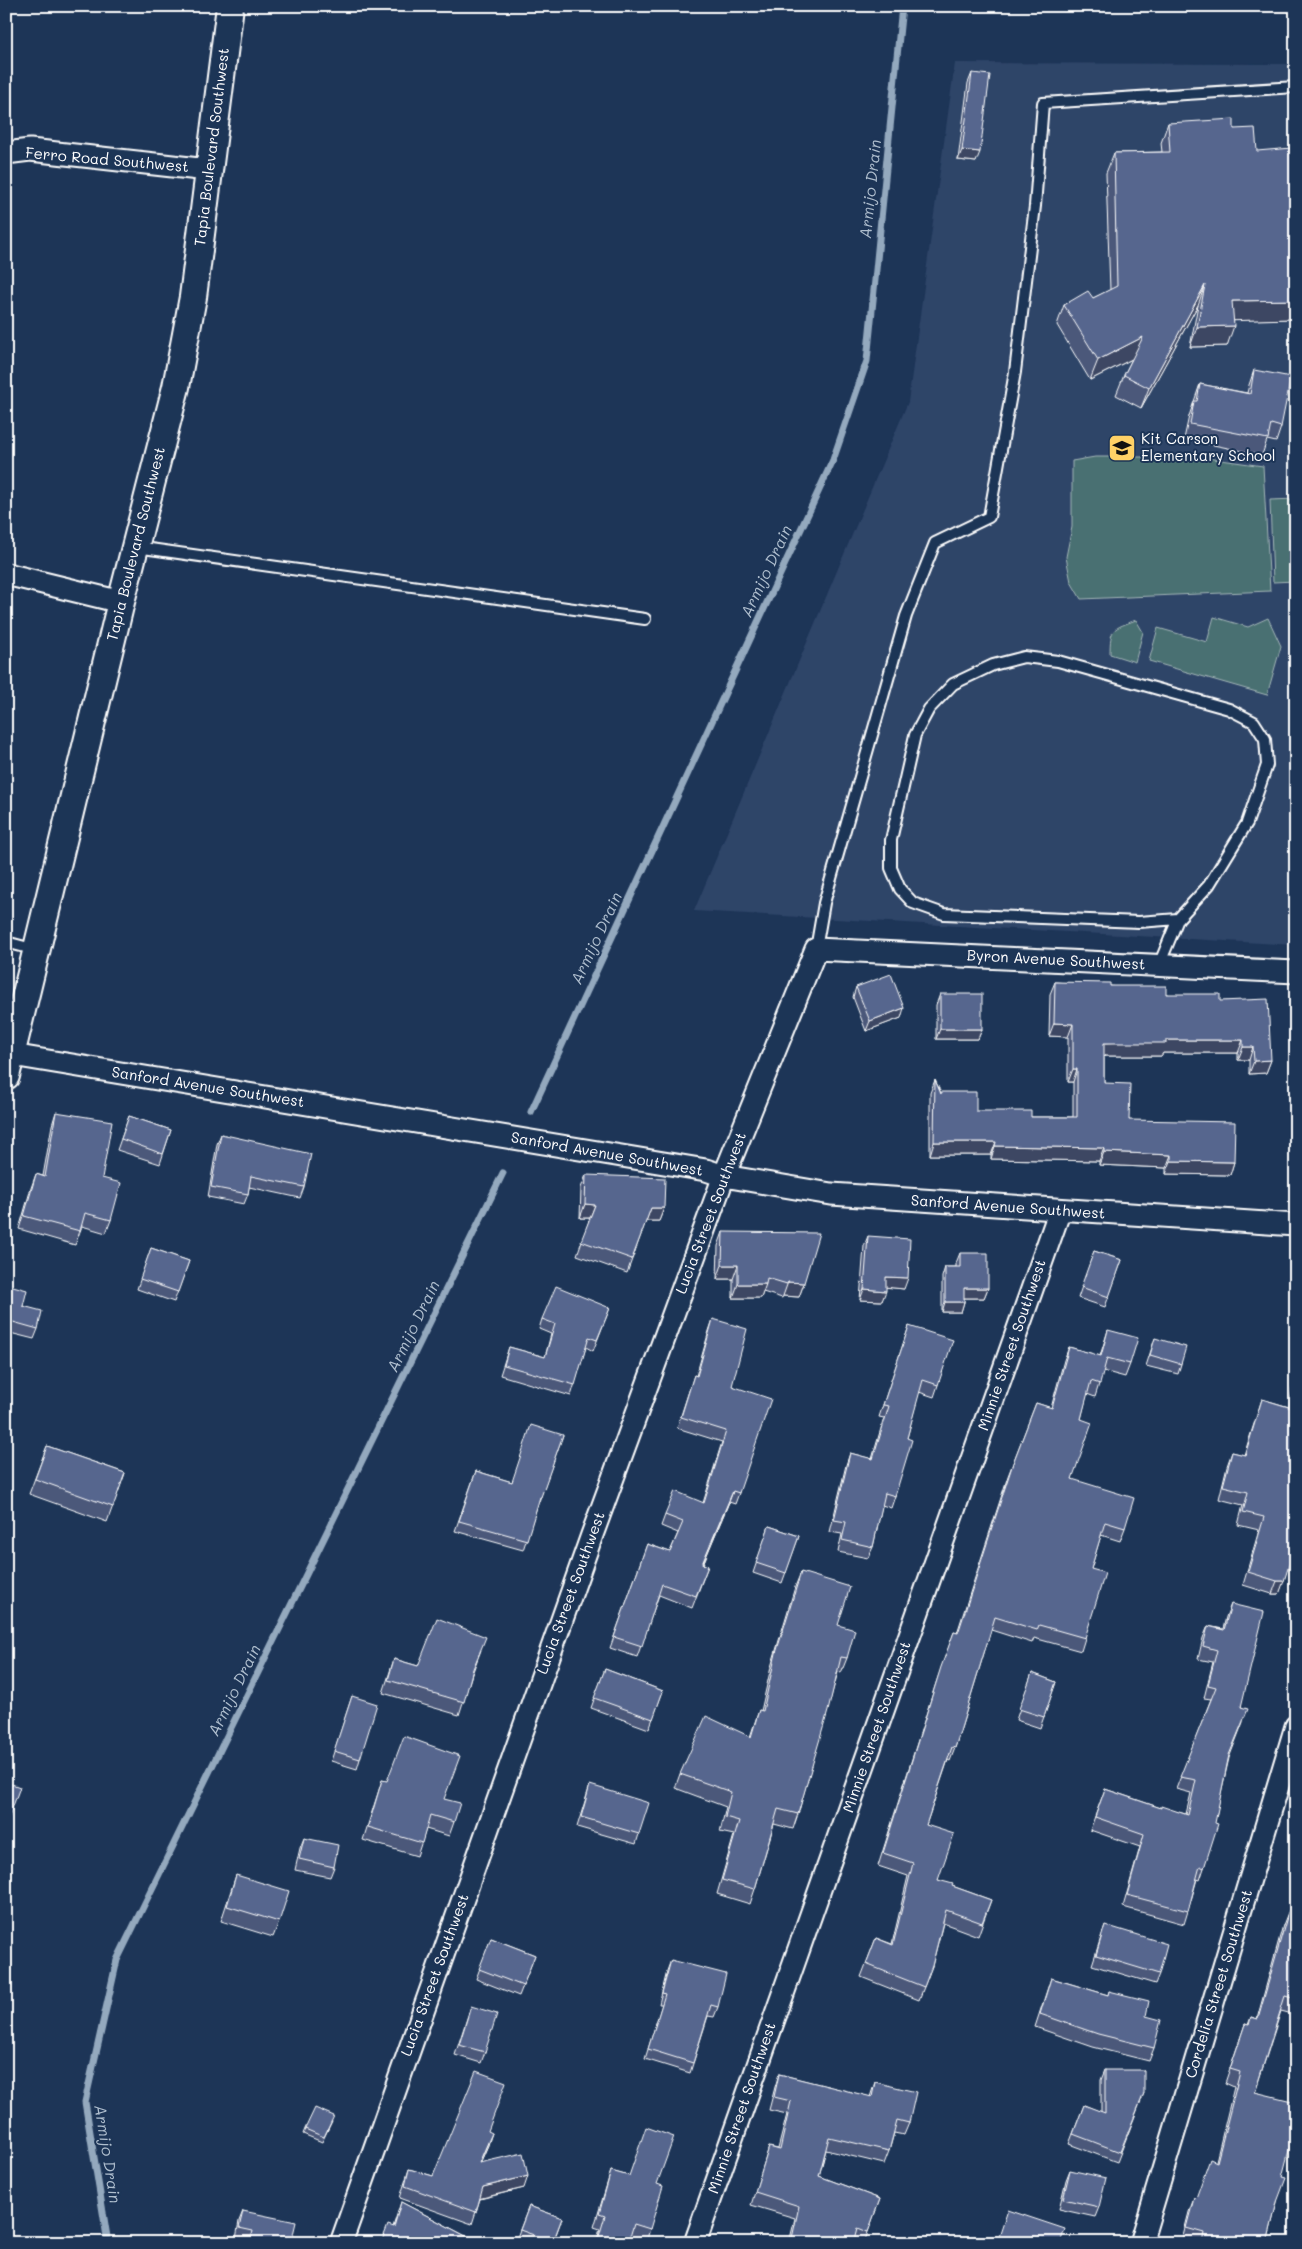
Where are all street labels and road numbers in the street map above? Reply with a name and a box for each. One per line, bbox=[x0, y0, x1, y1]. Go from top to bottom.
street label: Tapia Boulevard Southwest bbox=[189, 47, 233, 247]
street label: Ferro Road Southwest bbox=[25, 142, 190, 176]
street label: Tapia Boulevard Southwest bbox=[101, 444, 169, 643]
street label: Byron Avenue Southwest bbox=[966, 944, 1146, 974]
street label: Sanford Avenue Southwest bbox=[110, 1061, 306, 1111]
street label: Sanford Avenue Southwest bbox=[510, 1126, 705, 1180]
street label: Lucia Street Southwest bbox=[670, 1129, 750, 1296]
street label: Sanford Avenue Southwest bbox=[910, 1189, 1106, 1223]
street label: Minnie Street Southwest bbox=[972, 1256, 1050, 1433]
street label: Lucia Street Southwest bbox=[531, 1509, 609, 1677]
street label: Minnie Street Southwest bbox=[837, 1638, 915, 1815]
street label: Cordelia Street Southwest bbox=[1180, 1887, 1256, 2081]
street label: Lucia Street Southwest bbox=[395, 1891, 473, 2059]
street label: Minnie Street Southwest bbox=[702, 2019, 780, 2196]

